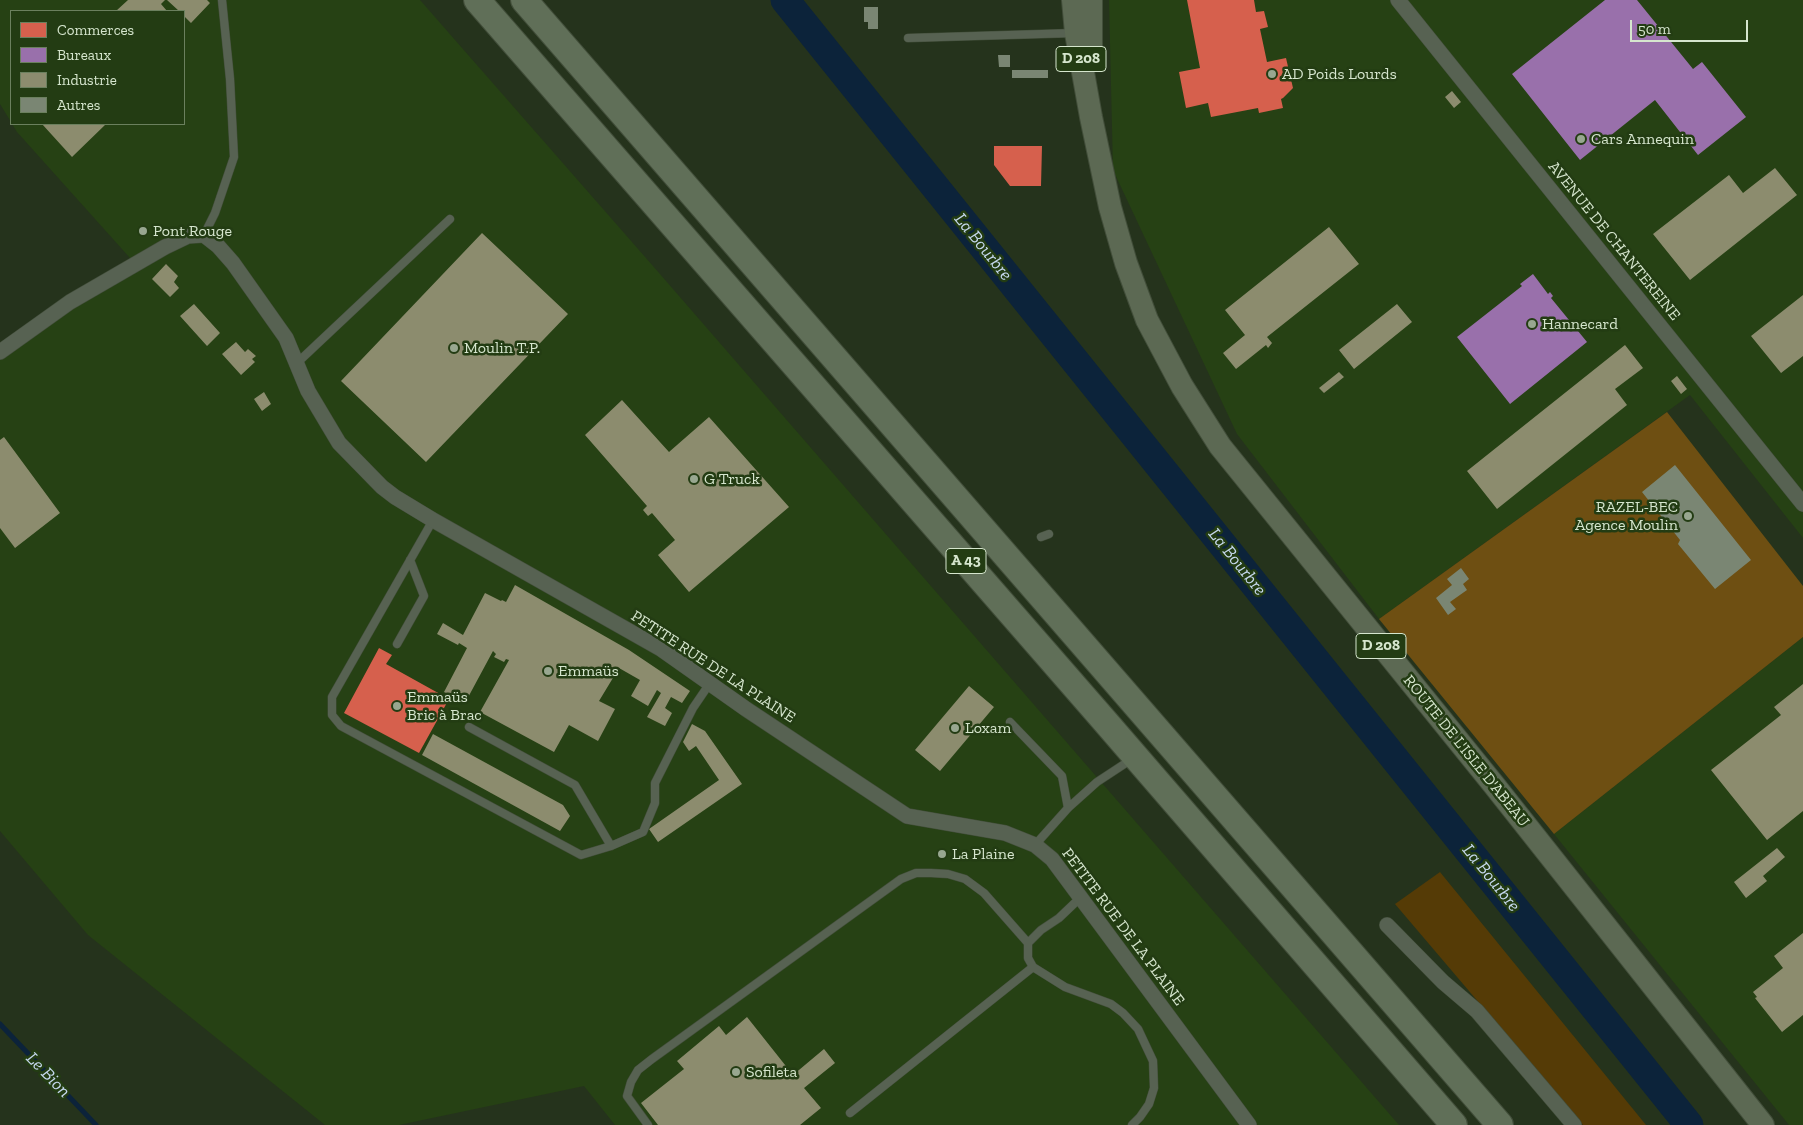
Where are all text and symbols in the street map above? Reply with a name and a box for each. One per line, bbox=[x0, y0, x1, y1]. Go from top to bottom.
legend bbox=[10, 10, 185, 125]
scale bar bbox=[1633, 10, 1750, 42]
text: 50 m bbox=[1638, 20, 1671, 38]
text: Commerces bbox=[57, 21, 134, 39]
text: Bureaux bbox=[57, 46, 111, 64]
road number: D 208 bbox=[1056, 46, 1106, 72]
place label: AD Poids Lourds bbox=[1282, 64, 1397, 84]
marker: AD Poids Lourds bbox=[1266, 68, 1278, 80]
text: Industrie bbox=[57, 71, 117, 89]
text: Autres bbox=[57, 96, 100, 114]
place label: Cars Annequin bbox=[1591, 129, 1694, 149]
marker: Cars Annequin bbox=[1575, 133, 1587, 145]
street label: AVENUE DE CHANTEREINE bbox=[1544, 158, 1684, 324]
water label: La Bourbre bbox=[949, 209, 1017, 285]
place label: Pont Rouge bbox=[153, 221, 232, 241]
marker: Pont Rouge bbox=[137, 225, 149, 237]
place label: Hannecard bbox=[1542, 314, 1618, 334]
marker: Hannecard bbox=[1526, 318, 1538, 330]
place label: Moulin T.P. bbox=[464, 338, 540, 358]
marker: Moulin T.P. bbox=[448, 342, 460, 354]
place label: G Truck bbox=[704, 469, 760, 489]
marker: G Truck bbox=[688, 473, 700, 485]
place label: RAZEL-BEC Agence Moulin bbox=[1575, 497, 1678, 535]
marker: RAZEL-BEC Agence Moulin bbox=[1682, 510, 1694, 522]
water label: La Bourbre bbox=[1203, 524, 1271, 600]
road number: A 43 bbox=[946, 548, 986, 574]
street label: PETITE RUE DE LA PLAINE bbox=[627, 607, 799, 727]
road number: D 208 bbox=[1356, 634, 1406, 658]
place label: Emmaüs bbox=[558, 661, 619, 681]
marker: Emmaüs bbox=[542, 665, 554, 677]
street label: ROUTE DE L'ISLE D'ABEAU bbox=[1399, 671, 1533, 831]
place label: Emmaüs Bric à Brac bbox=[407, 687, 482, 725]
marker: Emmaüs Bric à Brac bbox=[391, 700, 403, 712]
place label: Loxam bbox=[965, 718, 1011, 738]
marker: Loxam bbox=[949, 722, 961, 734]
water label: La Bourbre bbox=[1457, 840, 1525, 916]
place label: La Plaine bbox=[952, 844, 1014, 864]
street label: PETITE RUE DE LA PLAINE bbox=[1058, 845, 1188, 1009]
marker: La Plaine bbox=[936, 848, 948, 860]
water label: Le Bion bbox=[21, 1048, 75, 1102]
place label: Sofileta bbox=[746, 1062, 797, 1082]
marker: Sofileta bbox=[730, 1066, 742, 1078]

